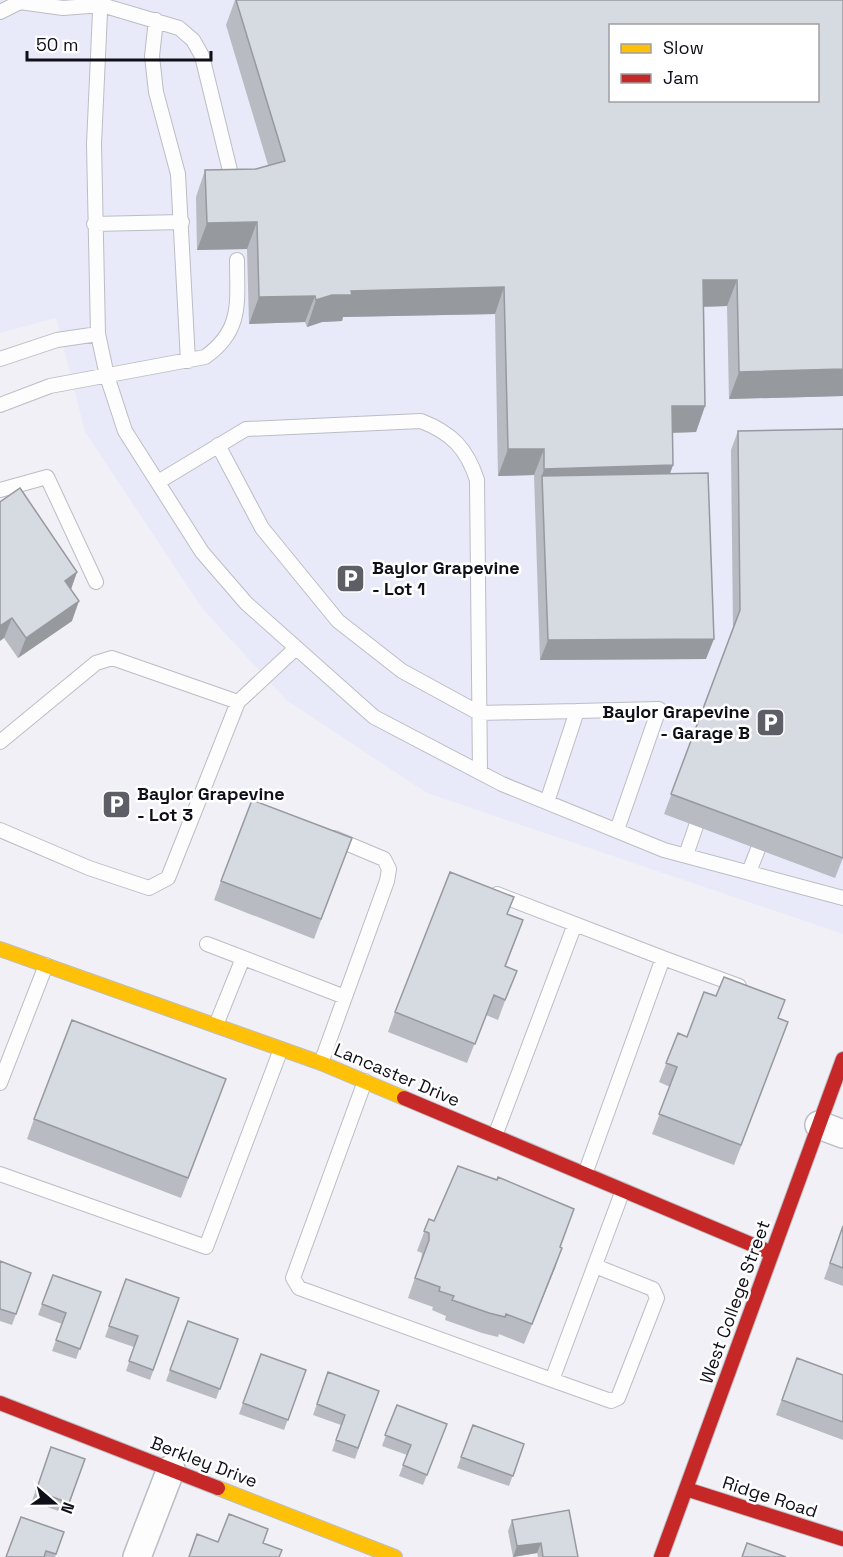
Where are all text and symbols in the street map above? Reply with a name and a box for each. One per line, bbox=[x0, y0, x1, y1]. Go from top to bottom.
scale bar bbox=[27, 24, 212, 62]
legend bbox=[609, 24, 819, 102]
text: 50 m bbox=[36, 33, 78, 56]
text: Slow bbox=[663, 36, 704, 59]
text: Jam bbox=[663, 66, 699, 89]
place label: Baylor Grapevine - Lot 1 bbox=[372, 556, 520, 600]
parking icon: Baylor Grapevine - Lot 1 bbox=[335, 562, 367, 594]
place label: Baylor Grapevine - Garage B bbox=[602, 700, 750, 744]
parking icon: Baylor Grapevine - Garage B bbox=[755, 706, 787, 738]
place label: Baylor Grapevine - Lot 3 bbox=[137, 782, 285, 826]
parking icon: Baylor Grapevine - Lot 3 bbox=[100, 788, 132, 820]
street label: Lancaster Drive bbox=[331, 1038, 464, 1111]
street label: West College Street bbox=[694, 1217, 775, 1387]
street label: Berkley Drive bbox=[147, 1431, 261, 1492]
street label: Ridge Road bbox=[720, 1470, 820, 1523]
north arrow bbox=[24, 1473, 84, 1533]
text: N bbox=[56, 1499, 79, 1517]

